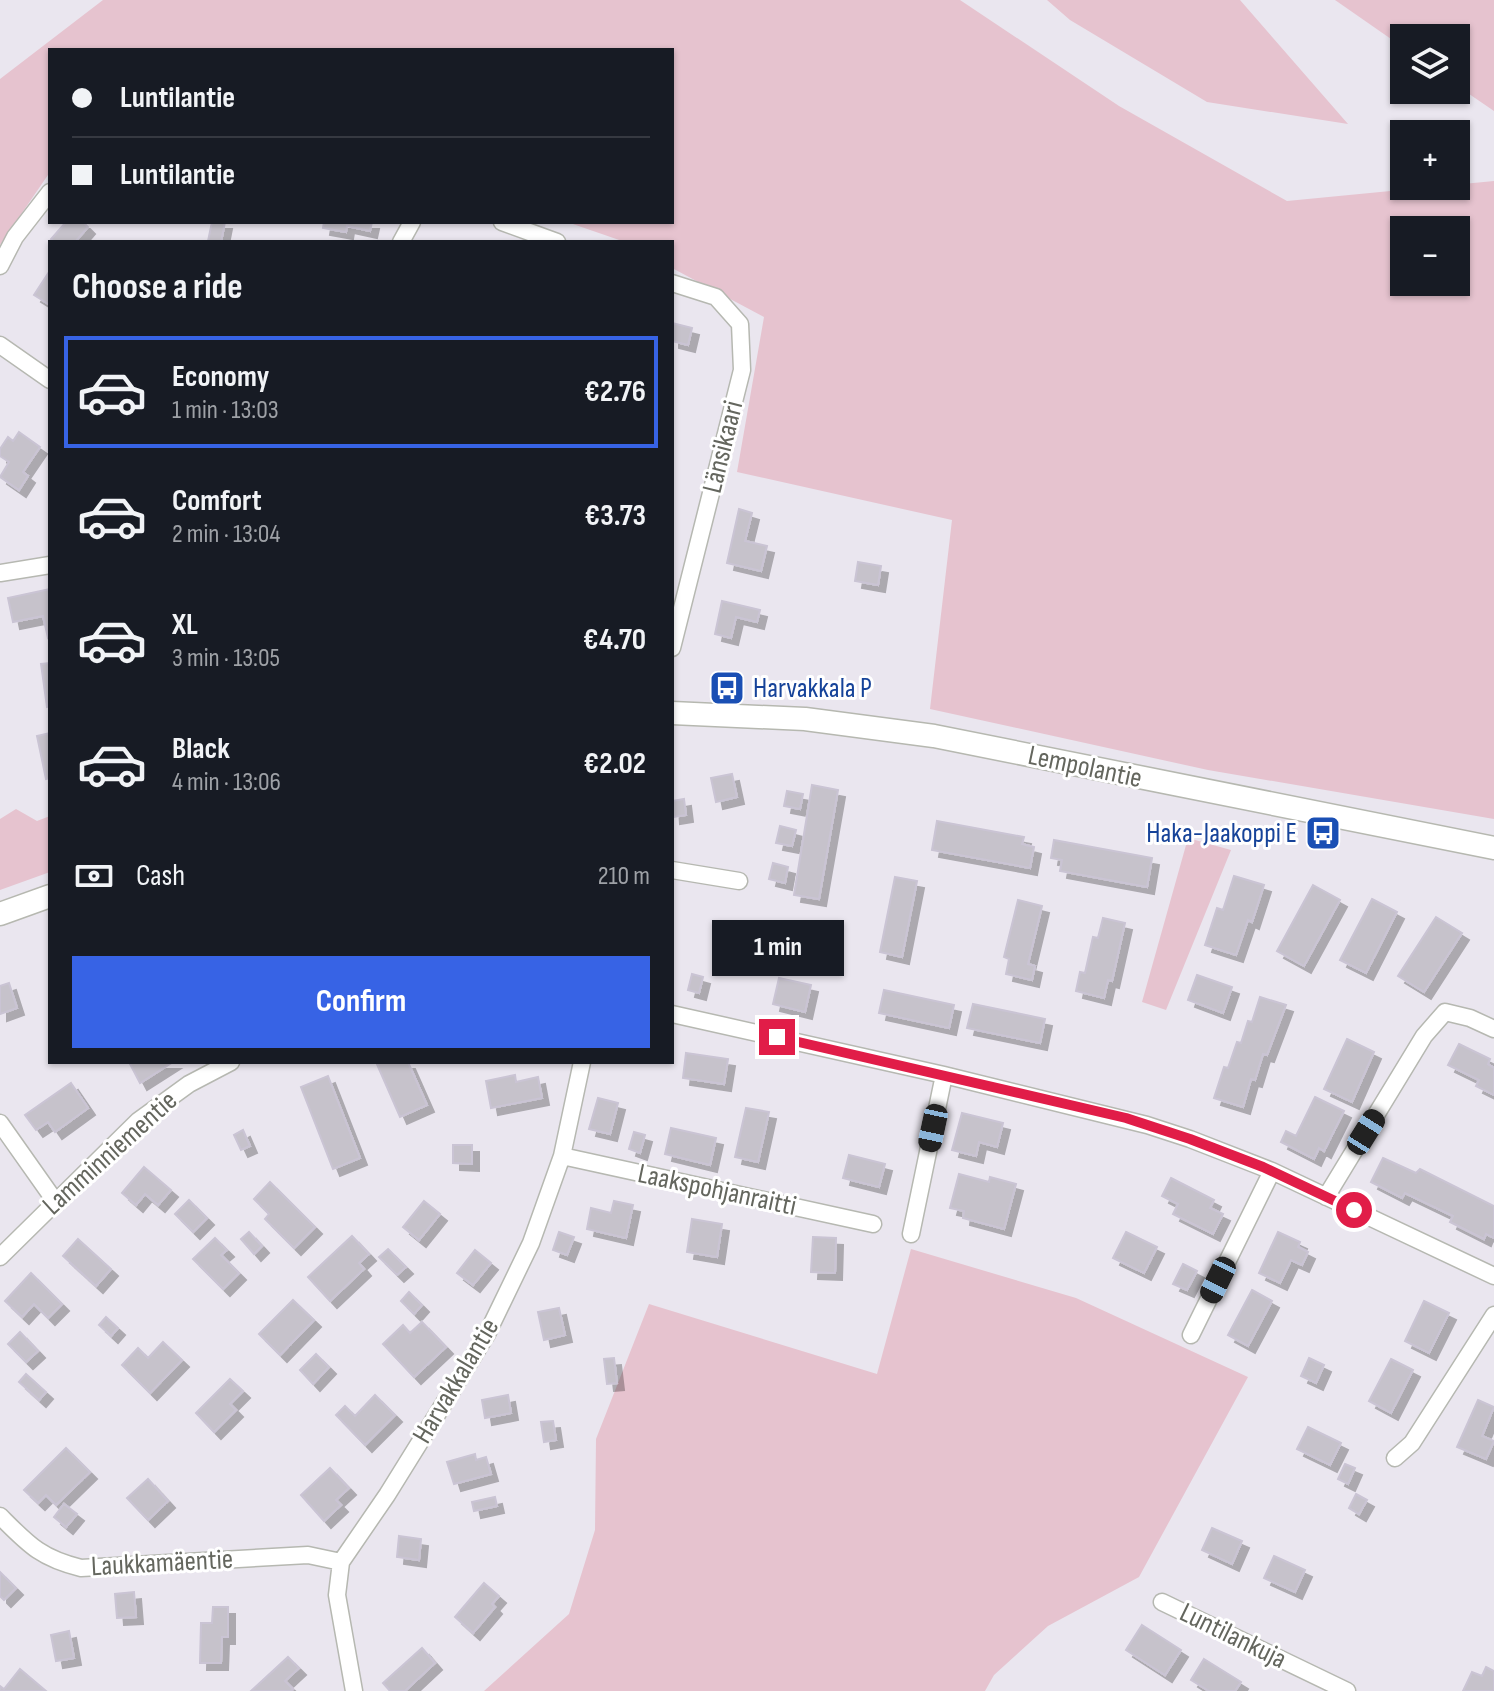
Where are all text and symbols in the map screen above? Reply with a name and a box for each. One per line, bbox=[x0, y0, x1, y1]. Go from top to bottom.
map controls bbox=[1390, 24, 1470, 296]
button: layers bbox=[1390, 24, 1470, 104]
text: Luntilantie bbox=[120, 80, 235, 116]
button: + bbox=[1390, 120, 1470, 200]
text: Luntilantie bbox=[120, 157, 235, 193]
button: − bbox=[1390, 216, 1470, 296]
text: Choose a ride bbox=[72, 266, 243, 309]
icon: car bbox=[76, 356, 148, 428]
text: Economy bbox=[172, 359, 269, 395]
text: €2.76 bbox=[584, 374, 646, 410]
text: 1 min · 13:03 bbox=[172, 395, 279, 426]
street label: Länsikaari bbox=[696, 397, 750, 497]
icon: car bbox=[76, 480, 148, 552]
text: Comfort bbox=[172, 483, 262, 519]
text: €3.73 bbox=[584, 498, 646, 534]
text: 2 min · 13:04 bbox=[172, 519, 280, 550]
icon: car bbox=[76, 604, 148, 676]
text: XL bbox=[172, 607, 198, 643]
text: €4.70 bbox=[583, 622, 646, 658]
text: 3 min · 13:05 bbox=[172, 643, 280, 674]
bus stop icon: Harvakkala P bbox=[708, 669, 746, 707]
place label: Harvakkala P bbox=[753, 672, 872, 705]
icon: car bbox=[76, 728, 148, 800]
text: Black bbox=[172, 731, 230, 767]
street label: Lempolantie bbox=[1025, 739, 1145, 795]
text: €2.02 bbox=[584, 746, 646, 782]
text: 4 min · 13:06 bbox=[172, 767, 281, 798]
bus stop icon: Haka-Jaakoppi E bbox=[1304, 814, 1342, 852]
place label: Haka-Jaakoppi E bbox=[1146, 817, 1297, 850]
icon: cash bbox=[72, 854, 116, 898]
text: Cash bbox=[136, 858, 185, 894]
text: 210 m bbox=[598, 861, 650, 892]
callout: 1 min bbox=[711, 921, 843, 977]
text: 1 min bbox=[754, 932, 802, 963]
button: Confirm bbox=[72, 956, 650, 1048]
route end bbox=[759, 1019, 795, 1055]
street label: Lamminniementie bbox=[36, 1084, 184, 1222]
car bbox=[916, 1102, 950, 1154]
car bbox=[1343, 1105, 1389, 1159]
street label: Laakspohjanraitti bbox=[635, 1157, 799, 1223]
route start bbox=[1336, 1192, 1372, 1228]
car bbox=[1197, 1253, 1239, 1307]
street label: Harvakkalantie bbox=[406, 1313, 506, 1449]
street label: Laukkamäentie bbox=[90, 1543, 234, 1583]
street label: Luntilankuja bbox=[1174, 1596, 1292, 1676]

